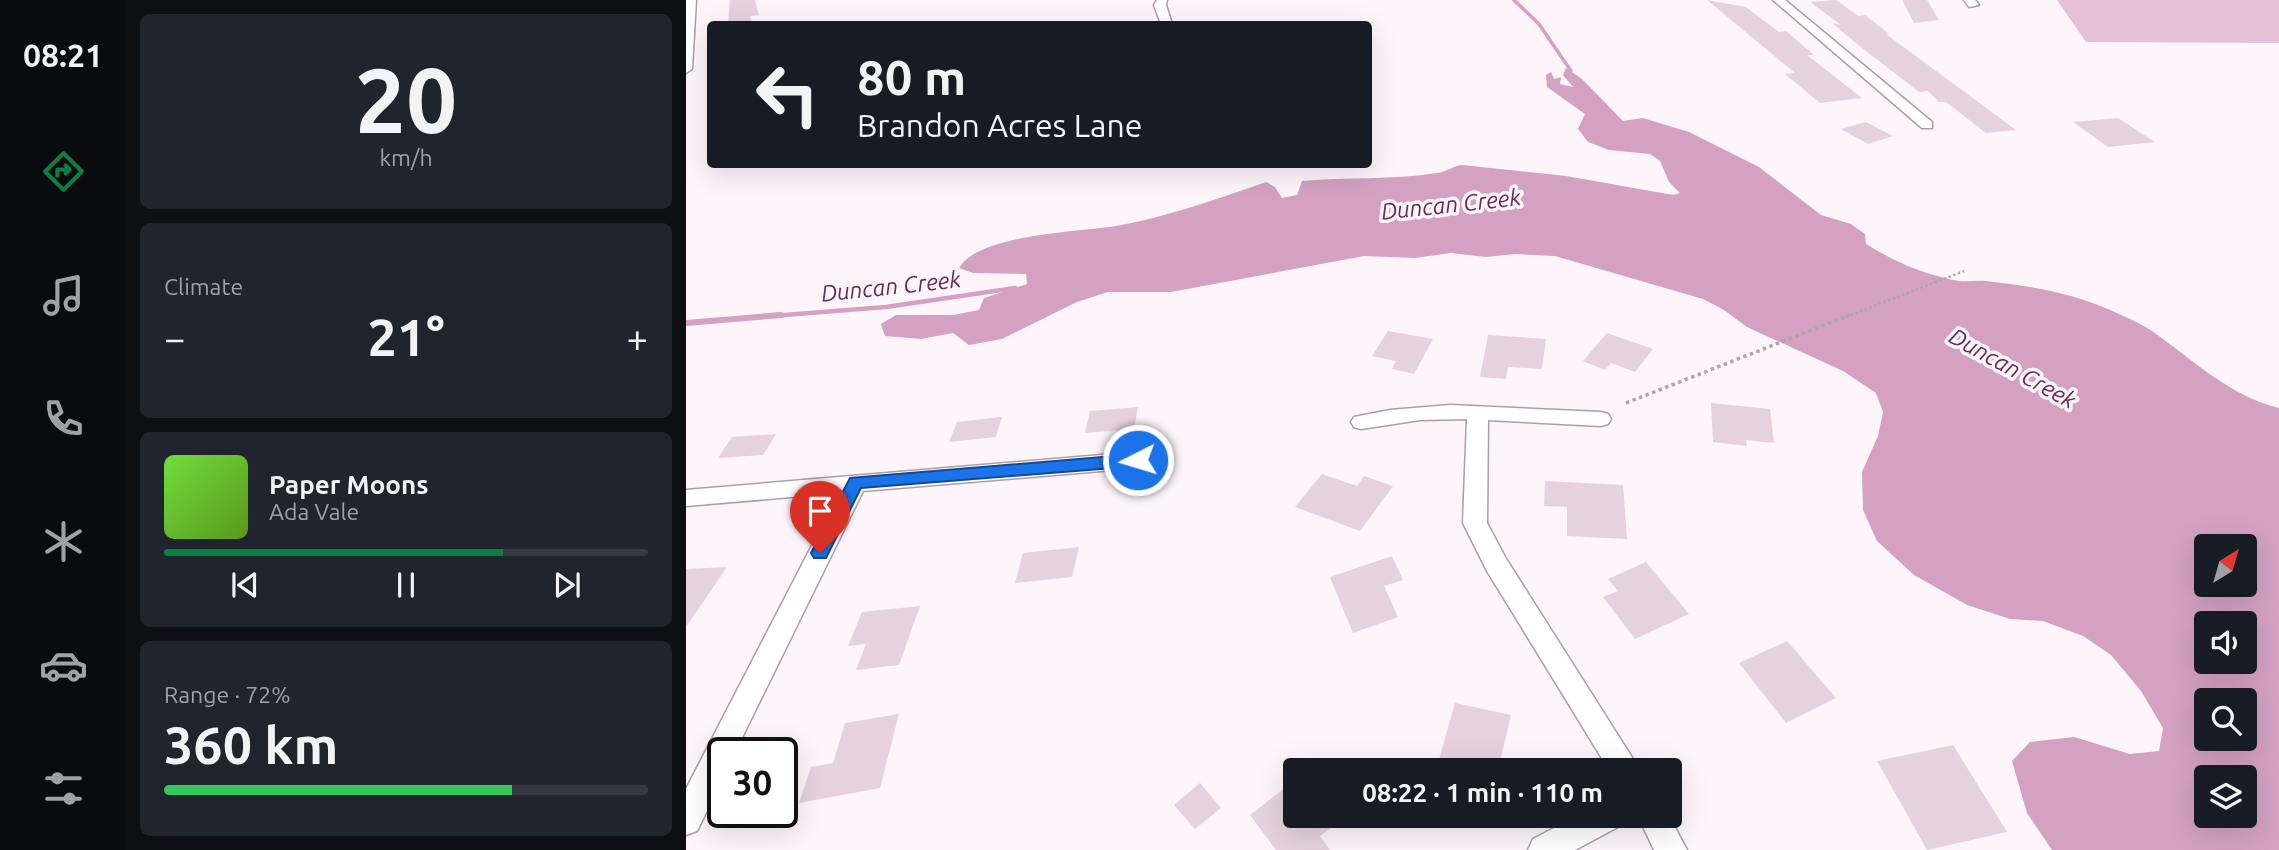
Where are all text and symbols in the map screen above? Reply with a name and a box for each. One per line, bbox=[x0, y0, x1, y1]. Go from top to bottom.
text: 08:21 bbox=[23, 37, 103, 73]
text: 20 bbox=[355, 48, 457, 150]
icon: left bbox=[742, 49, 833, 140]
text: 80 m bbox=[857, 49, 966, 104]
text: Brandon Acres Lane bbox=[857, 107, 1143, 143]
text: km/h bbox=[379, 145, 433, 170]
icon: directions bbox=[39, 147, 88, 196]
water label: Duncan Creek bbox=[1380, 184, 1522, 224]
water label: Duncan Creek bbox=[820, 266, 962, 306]
icon: music bbox=[39, 271, 88, 320]
text: Climate bbox=[164, 274, 243, 299]
text: 21° bbox=[367, 308, 445, 366]
text: − bbox=[164, 317, 185, 359]
text: + bbox=[627, 317, 648, 359]
water label: Duncan Creek bbox=[1945, 323, 2081, 413]
icon: phone bbox=[39, 394, 88, 443]
position arrow bbox=[1101, 423, 1175, 497]
text: Paper Moons bbox=[269, 470, 428, 499]
pin bbox=[790, 481, 850, 553]
icon: arrive bbox=[801, 492, 839, 530]
text: Ada Vale bbox=[269, 499, 359, 524]
icon: climate bbox=[39, 517, 88, 566]
north arrow bbox=[2194, 534, 2258, 597]
map controls bbox=[2194, 534, 2257, 828]
icon: previous bbox=[226, 566, 264, 604]
icon: pause bbox=[387, 566, 425, 604]
icon: next bbox=[548, 566, 586, 604]
button: sound bbox=[2194, 611, 2257, 674]
icon: car bbox=[39, 641, 88, 690]
text: Range · 72% bbox=[164, 682, 291, 707]
button: search bbox=[2194, 688, 2257, 751]
text: 360 km bbox=[164, 716, 338, 774]
speed limit sign: 30 bbox=[707, 737, 798, 828]
icon: filters bbox=[39, 764, 88, 813]
button: layers bbox=[2194, 765, 2257, 828]
text: 08:22 · 1 min · 110 m bbox=[1362, 778, 1603, 807]

